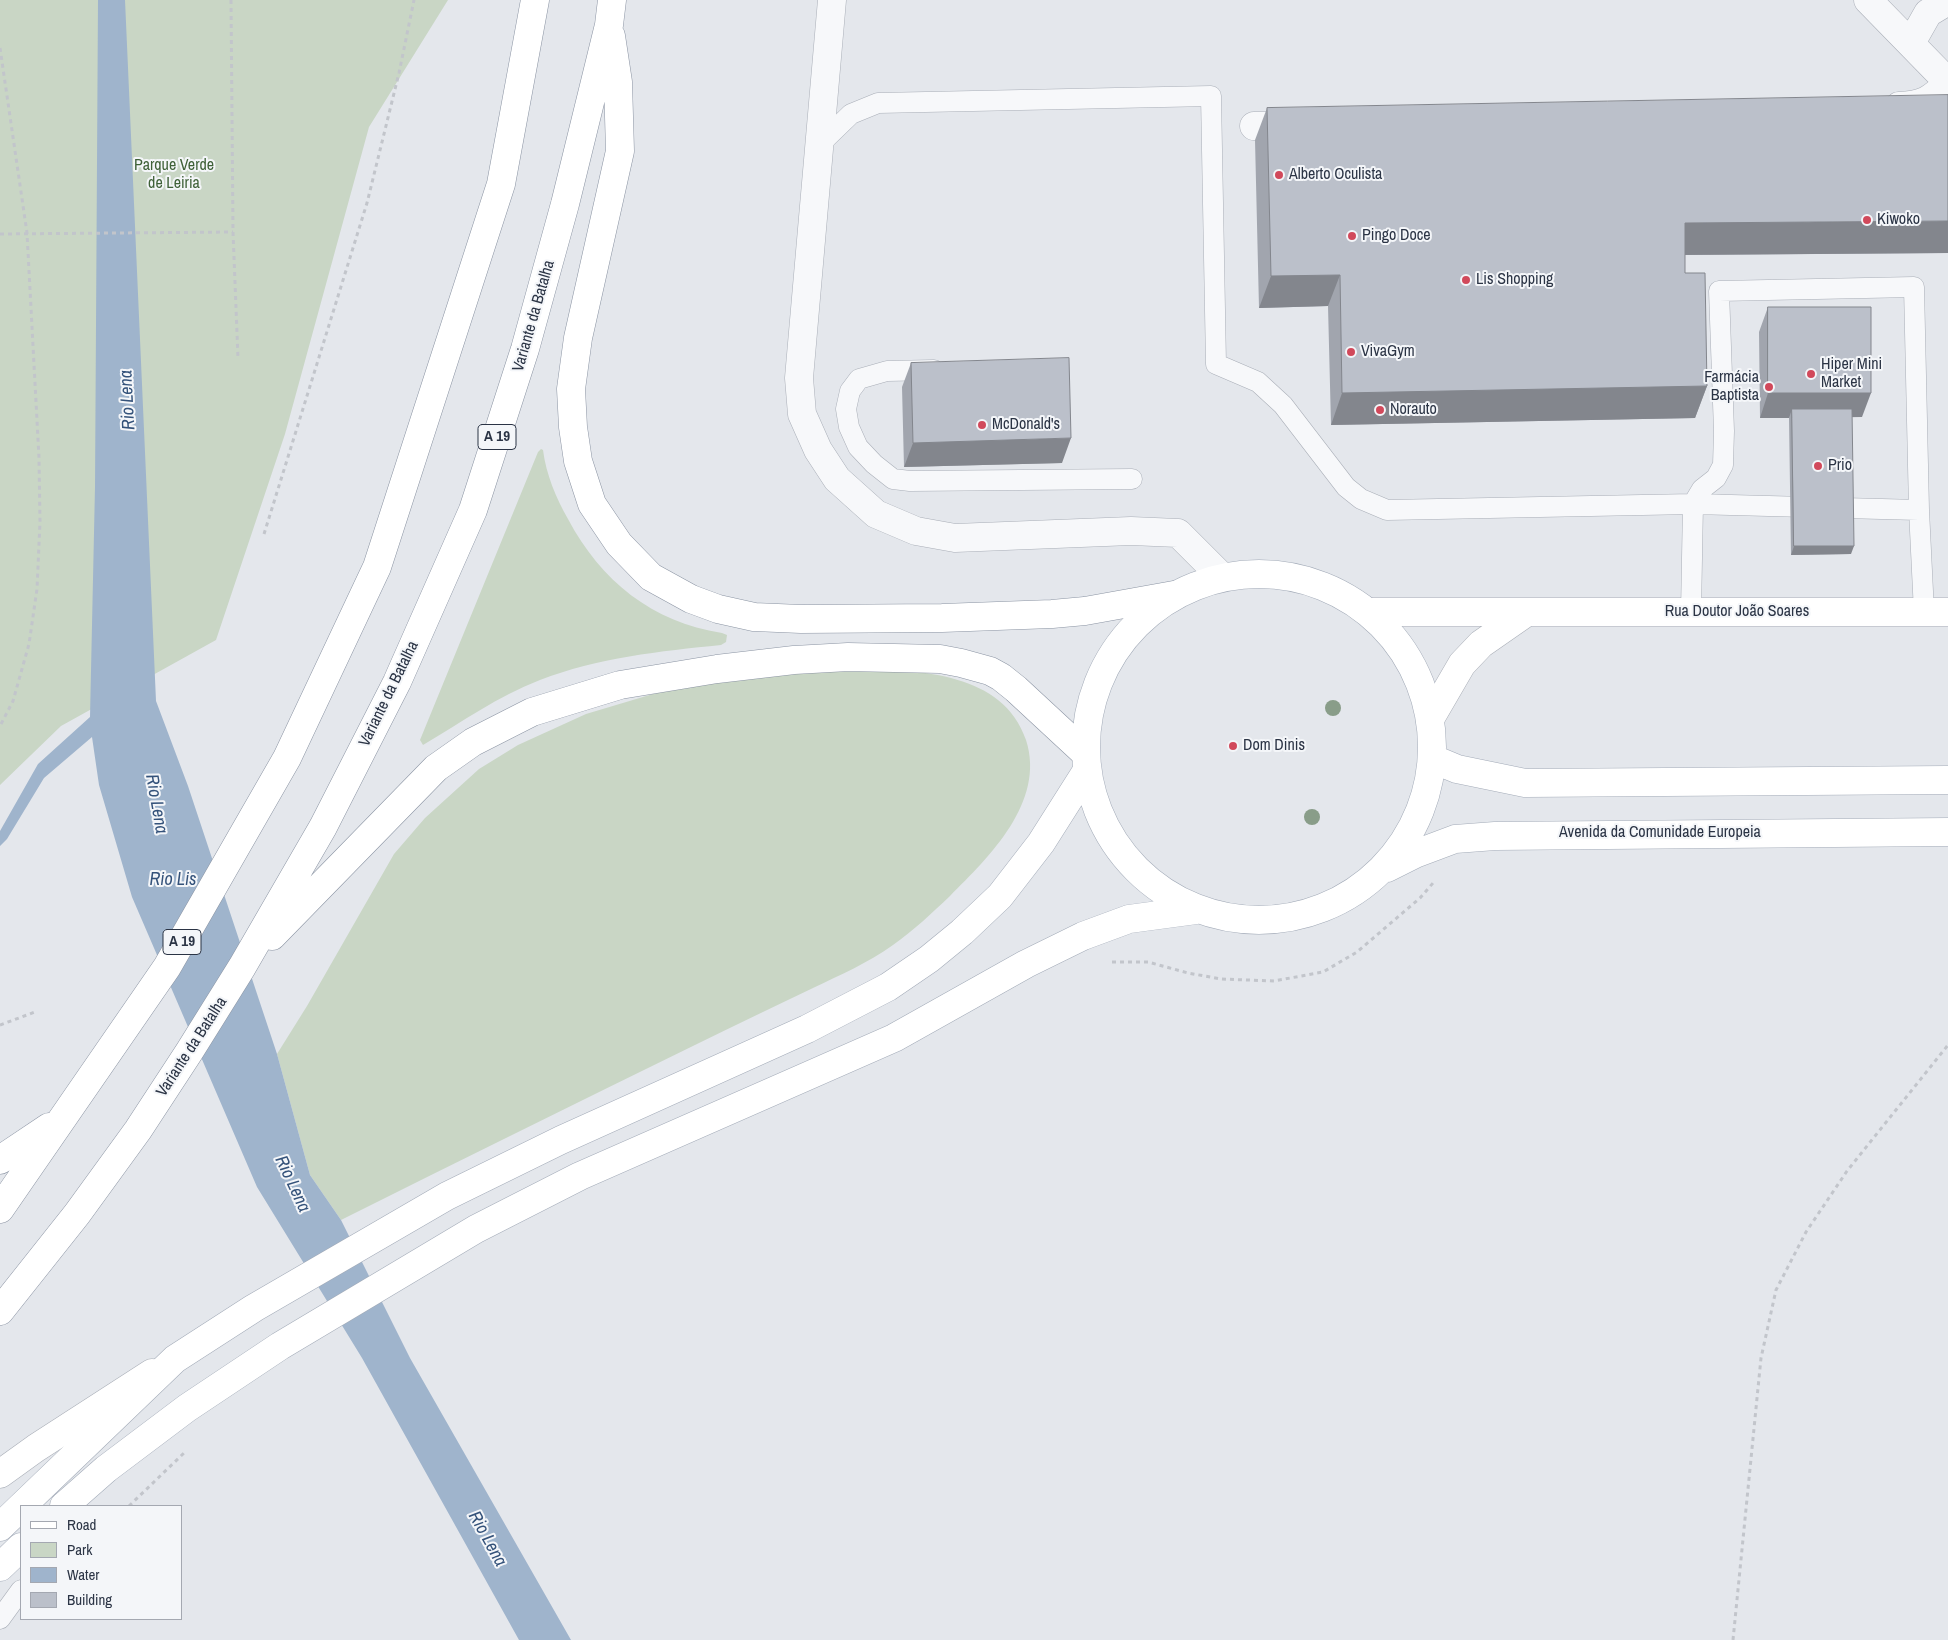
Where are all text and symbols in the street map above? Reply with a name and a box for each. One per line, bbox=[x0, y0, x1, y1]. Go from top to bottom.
park label: Parque Verde de Leiria bbox=[134, 156, 214, 194]
place label: Alberto Oculista bbox=[1289, 165, 1382, 185]
marker: Alberto Oculista bbox=[1273, 169, 1285, 181]
place label: Kiwoko bbox=[1877, 210, 1920, 230]
marker: Kiwoko bbox=[1861, 214, 1873, 226]
place label: Pingo Doce bbox=[1362, 226, 1431, 246]
marker: Pingo Doce bbox=[1346, 230, 1358, 242]
street label: Variante da Batalha bbox=[509, 258, 559, 374]
place label: Lis Shopping bbox=[1476, 270, 1553, 290]
marker: Lis Shopping bbox=[1460, 274, 1472, 286]
place label: VivaGym bbox=[1361, 342, 1415, 362]
marker: VivaGym bbox=[1345, 346, 1357, 358]
place label: Hiper Mini Market bbox=[1821, 355, 1882, 393]
place label: Farmácia Baptista bbox=[1704, 368, 1759, 406]
marker: Hiper Mini Market bbox=[1805, 368, 1817, 380]
water label: Rio Lena bbox=[116, 370, 140, 430]
marker: Farmácia Baptista bbox=[1763, 381, 1775, 393]
place label: Norauto bbox=[1390, 400, 1437, 420]
marker: Norauto bbox=[1374, 404, 1386, 416]
place label: McDonald's bbox=[992, 415, 1060, 435]
marker: McDonald's bbox=[976, 419, 988, 431]
road number: A 19 bbox=[478, 424, 516, 450]
place label: Prio bbox=[1828, 456, 1852, 476]
marker: Prio bbox=[1812, 460, 1824, 472]
street label: Rua Doutor João Soares bbox=[1665, 602, 1809, 622]
street label: Variante da Batalha bbox=[355, 638, 423, 750]
place label: Dom Dinis bbox=[1243, 736, 1305, 756]
marker: Dom Dinis bbox=[1227, 740, 1239, 752]
water label: Rio Lena bbox=[140, 773, 172, 835]
street label: Avenida da Comunidade Europeia bbox=[1559, 823, 1761, 843]
water label: Rio Lis bbox=[150, 869, 196, 891]
road number: A 19 bbox=[163, 930, 201, 954]
street label: Variante da Batalha bbox=[153, 994, 231, 1100]
water label: Rio Lena bbox=[270, 1152, 314, 1216]
legend bbox=[20, 1505, 182, 1620]
water label: Rio Lena bbox=[463, 1508, 511, 1570]
text: Road bbox=[67, 1514, 96, 1535]
text: Park bbox=[67, 1539, 92, 1560]
text: Water bbox=[67, 1564, 99, 1585]
text: Building bbox=[67, 1589, 112, 1610]

